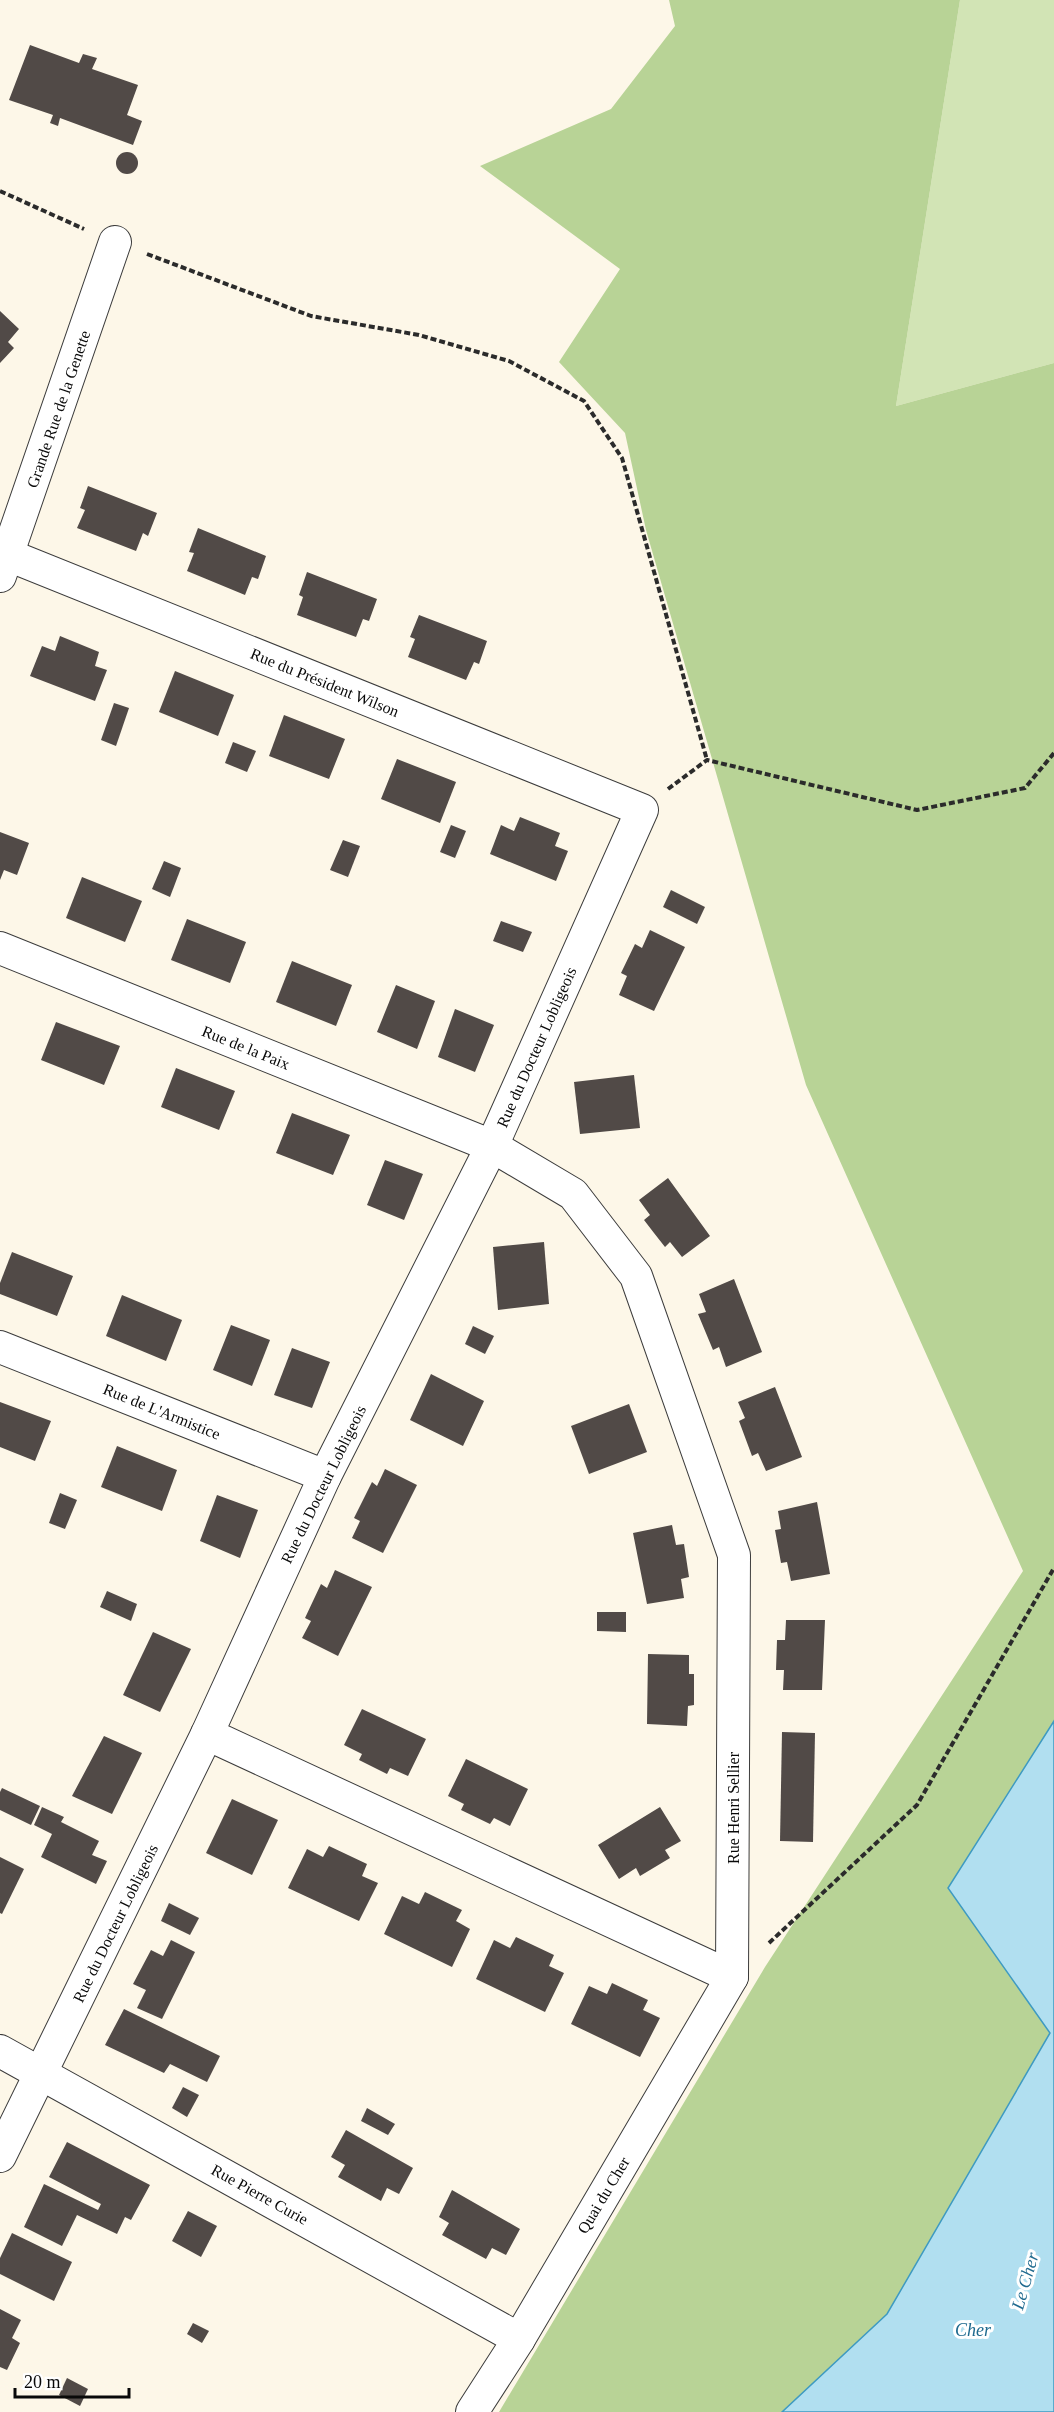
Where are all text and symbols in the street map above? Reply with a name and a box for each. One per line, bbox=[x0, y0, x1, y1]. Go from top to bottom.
street label: Grande Rue de la Genette bbox=[24, 328, 93, 490]
street label: Rue du Président Wilson bbox=[248, 645, 402, 720]
street label: Rue du Docteur Lobligeois bbox=[493, 964, 580, 1130]
street label: Rue de la Paix bbox=[200, 1022, 292, 1073]
street label: Rue de L'Armistice bbox=[101, 1380, 223, 1443]
street label: Rue du Docteur Lobligeois bbox=[278, 1402, 370, 1566]
street label: Rue Henri Sellier bbox=[725, 1751, 742, 1864]
street label: Rue du Docteur Lobligeois bbox=[70, 1841, 162, 2005]
street label: Quai du Cher bbox=[574, 2153, 633, 2237]
street label: Rue Pierre Curie bbox=[209, 2161, 311, 2228]
water label: Le Cher bbox=[1007, 2249, 1043, 2313]
water label: Cher bbox=[955, 2320, 992, 2340]
scale bar bbox=[15, 2361, 129, 2399]
text: 20 m bbox=[24, 2372, 61, 2392]

